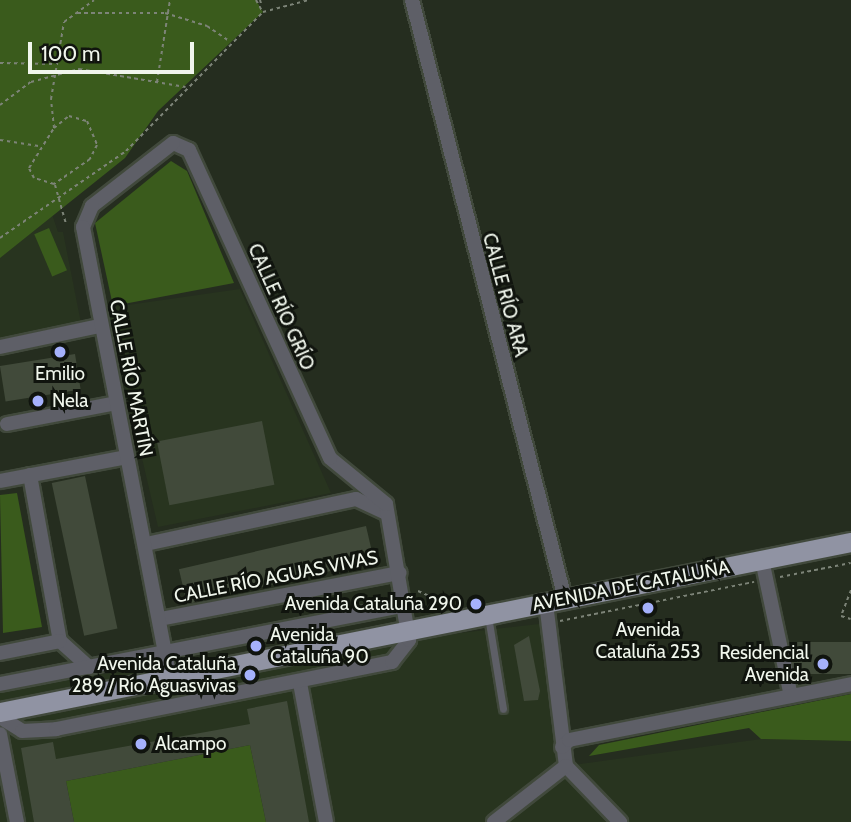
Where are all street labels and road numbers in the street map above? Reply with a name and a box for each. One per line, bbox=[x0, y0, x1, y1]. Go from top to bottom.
street label: CALLE RÍO ARA bbox=[478, 231, 532, 359]
street label: CALLE RÍO GRÍO bbox=[243, 240, 319, 374]
street label: CALLE RÍO MARTÍN bbox=[105, 298, 157, 458]
street label: CALLE RÍO AGUAS VIVAS bbox=[172, 546, 380, 608]
street label: AVENIDA DE CATALUÑA bbox=[530, 556, 732, 616]

